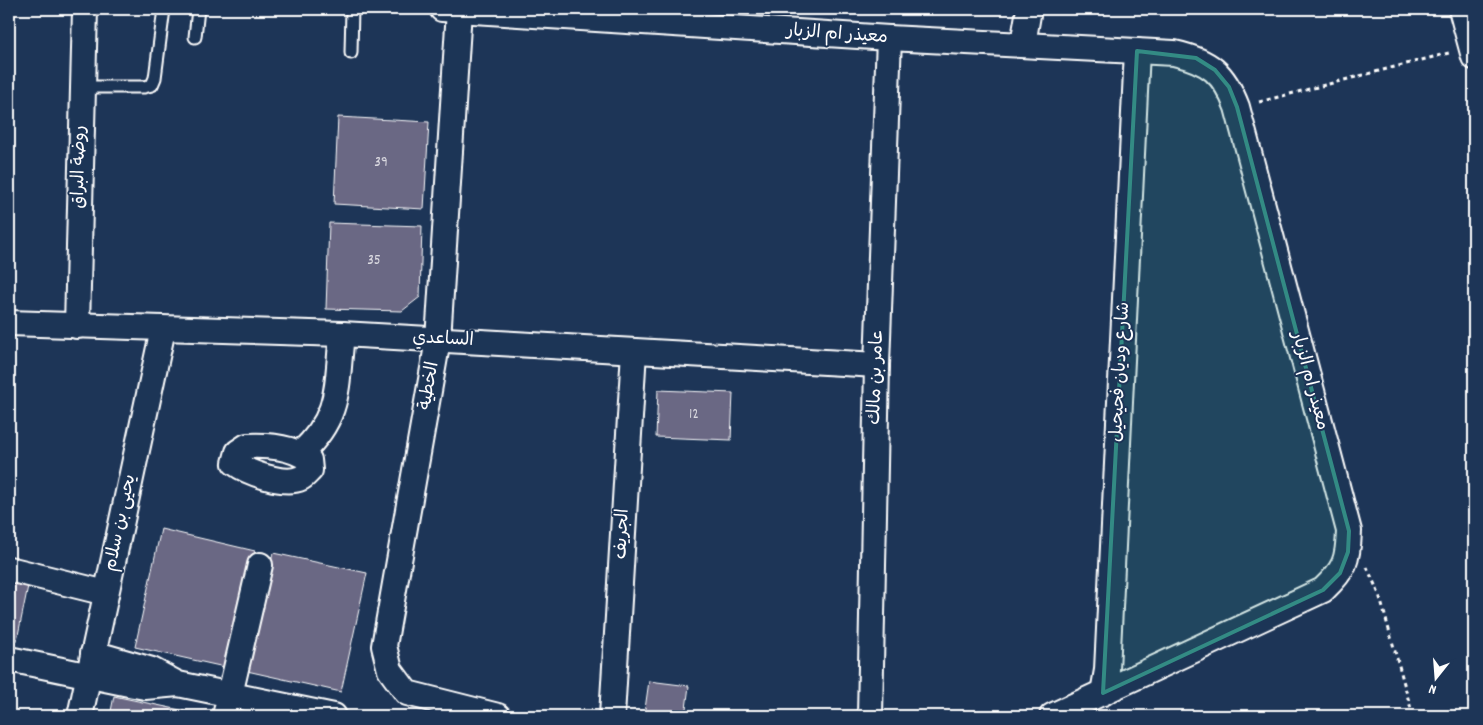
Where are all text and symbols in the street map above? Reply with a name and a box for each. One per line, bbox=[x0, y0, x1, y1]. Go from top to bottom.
street label: معيذر ام الزبار bbox=[784, 19, 888, 51]
street label: روضة البراق bbox=[67, 125, 93, 209]
house number: 39 bbox=[374, 152, 388, 174]
house number: 35 bbox=[367, 250, 381, 272]
street label: شارع وديان فحيحيل bbox=[1105, 301, 1137, 443]
street label: الساعدي bbox=[412, 326, 474, 354]
street label: معيذر ام الزبار bbox=[1283, 327, 1334, 433]
street label: عامر بن مالك bbox=[863, 329, 891, 425]
street label: الخطية bbox=[413, 360, 447, 412]
house number: 12 bbox=[689, 404, 699, 426]
street label: يحيى بن سلام bbox=[99, 472, 143, 574]
street label: الجريف bbox=[609, 508, 637, 560]
north arrow bbox=[1410, 652, 1460, 702]
text: N bbox=[1426, 678, 1439, 699]

